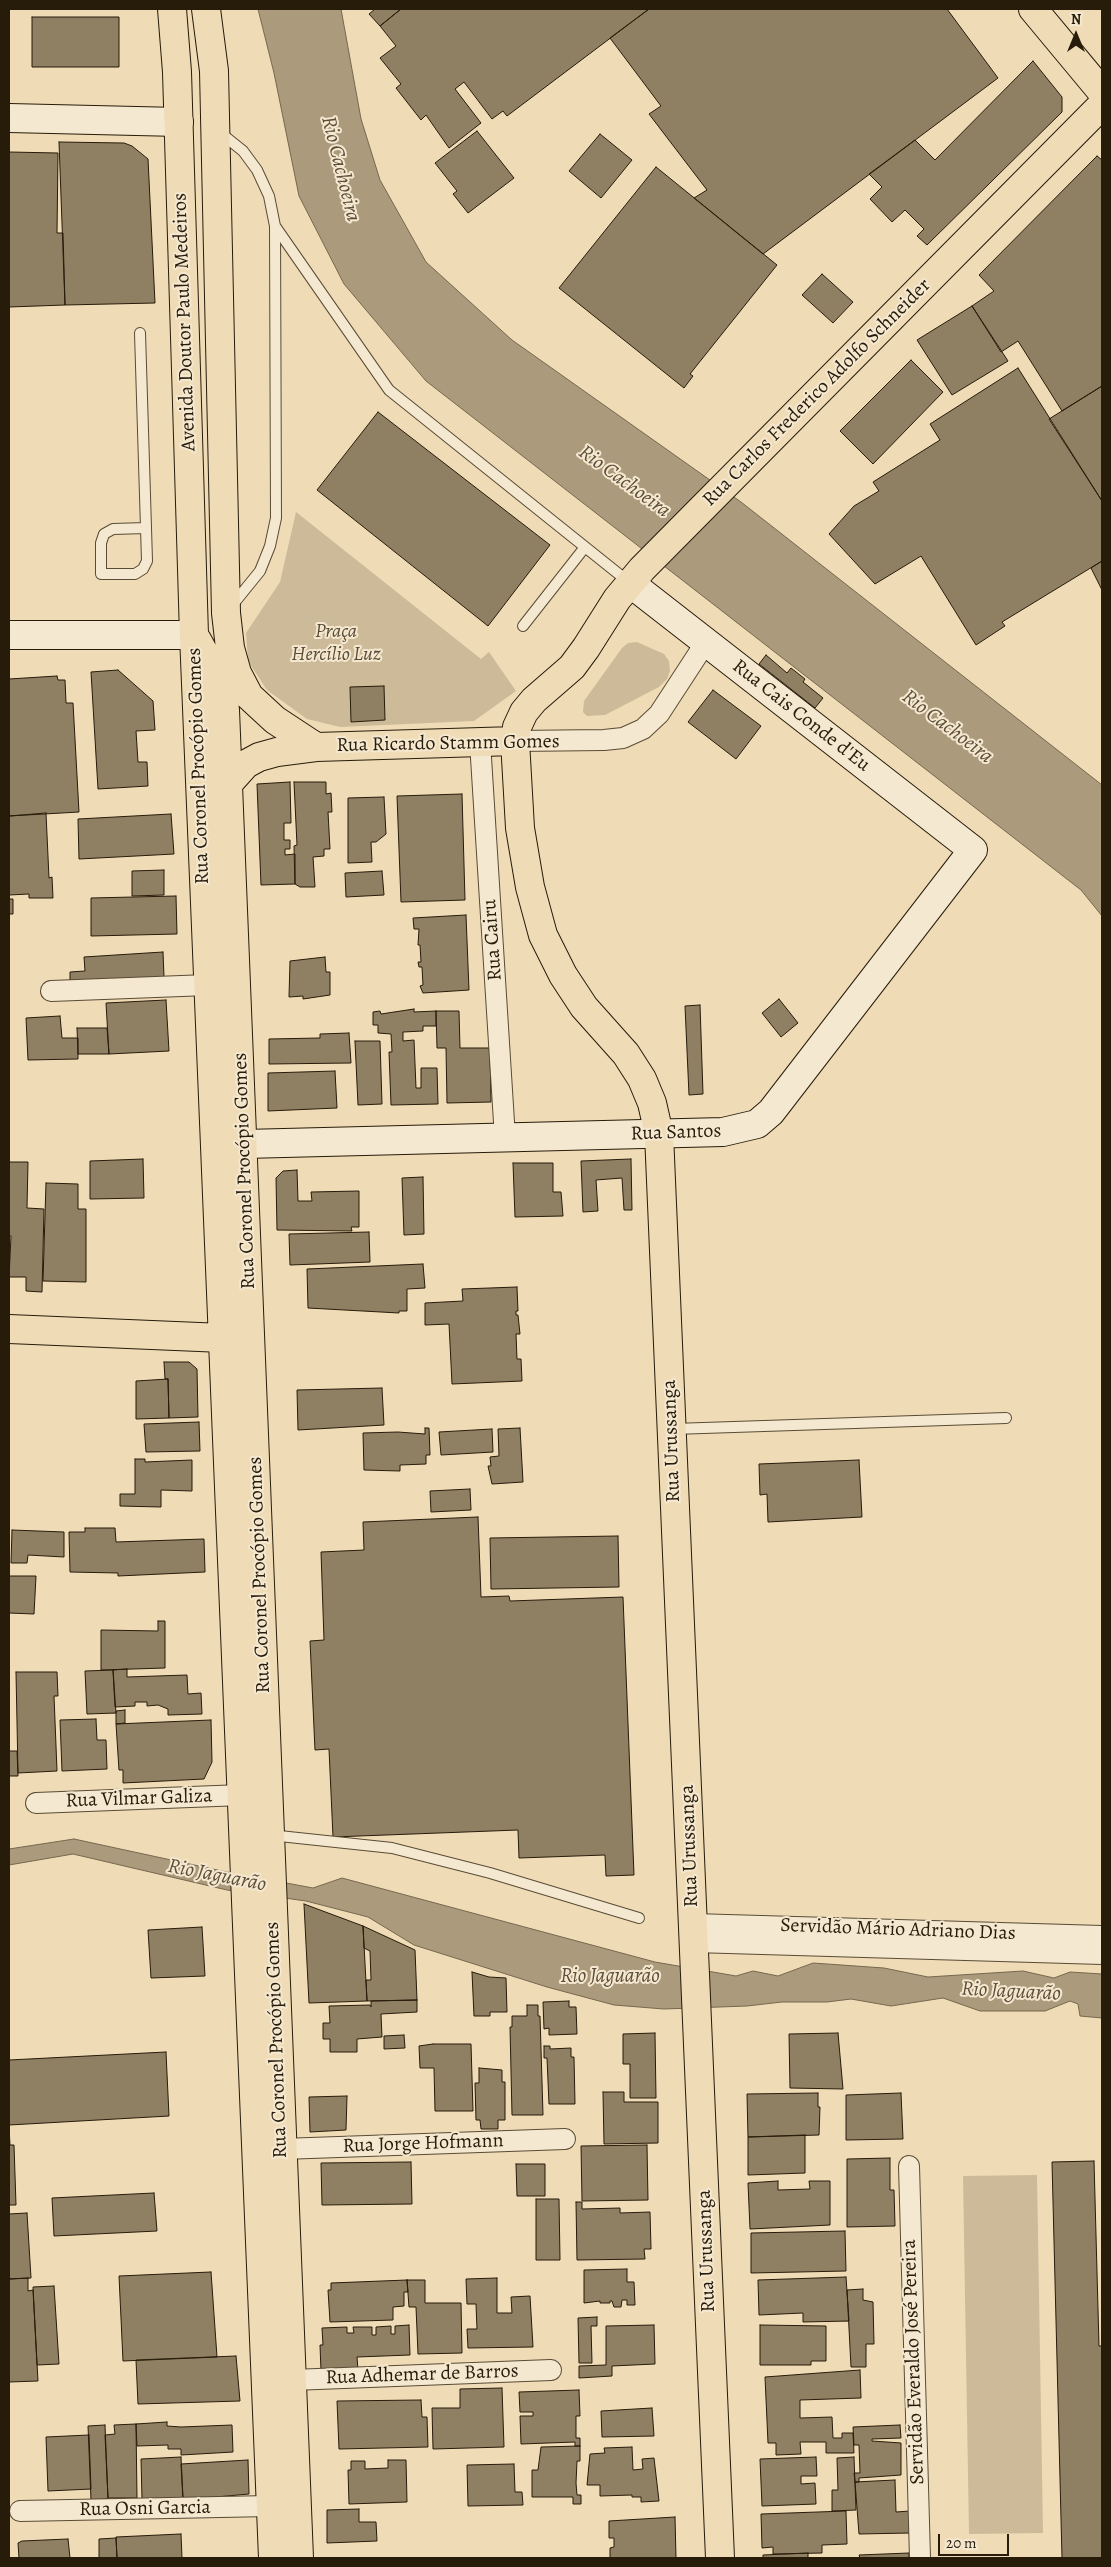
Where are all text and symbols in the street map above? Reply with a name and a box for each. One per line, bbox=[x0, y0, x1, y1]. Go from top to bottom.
north arrow bbox=[1051, 10, 1101, 60]
text: N bbox=[1071, 10, 1081, 29]
water label: Rio Cachoeira bbox=[315, 114, 365, 224]
street label: Avenida Doutor Paulo Medeiros bbox=[168, 192, 202, 452]
street label: Rua Carlos Frederico Adolfo Schneider bbox=[698, 274, 936, 512]
water label: Rio Cachoeira bbox=[573, 440, 675, 524]
park label: Praça Hercílio Luz bbox=[291, 620, 381, 667]
street label: Rua Coronel Procópio Gomes bbox=[183, 647, 215, 885]
street label: Rua Cais Conde d'Eu bbox=[727, 655, 875, 777]
water label: Rio Cachoeira bbox=[897, 685, 997, 769]
street label: Rua Ricardo Stamm Gomes bbox=[336, 730, 560, 758]
street label: Rua Cairu bbox=[478, 898, 508, 982]
street label: Rua Coronel Procópio Gomes bbox=[229, 1052, 261, 1290]
street label: Rua Santos bbox=[630, 1119, 722, 1147]
street label: Rua Urussanga bbox=[658, 1379, 686, 1503]
street label: Rua Coronel Procópio Gomes bbox=[244, 1456, 276, 1694]
street label: Rua Vilmar Galiza bbox=[65, 1784, 213, 1814]
street label: Rua Urussanga bbox=[676, 1784, 704, 1908]
water label: Rio Jaguarão bbox=[166, 1854, 268, 1898]
street label: Servidão Mário Adriano Dias bbox=[780, 1914, 1016, 1946]
street label: Rua Coronel Procópio Gomes bbox=[261, 1921, 293, 2159]
water label: Rio Jaguarão bbox=[560, 1964, 660, 1990]
water label: Rio Jaguarão bbox=[961, 1977, 1061, 2007]
street label: Rua Jorge Hofmann bbox=[342, 2129, 504, 2159]
street label: Rua Urussanga bbox=[693, 2189, 721, 2313]
street label: Servidão Everaldo José Pereira bbox=[898, 2239, 930, 2485]
street label: Rua Adhemar de Barros bbox=[325, 2360, 519, 2390]
street label: Rua Osni Garcia bbox=[79, 2496, 211, 2522]
scale bar bbox=[941, 2524, 1012, 2556]
text: 20 m bbox=[946, 2533, 977, 2553]

